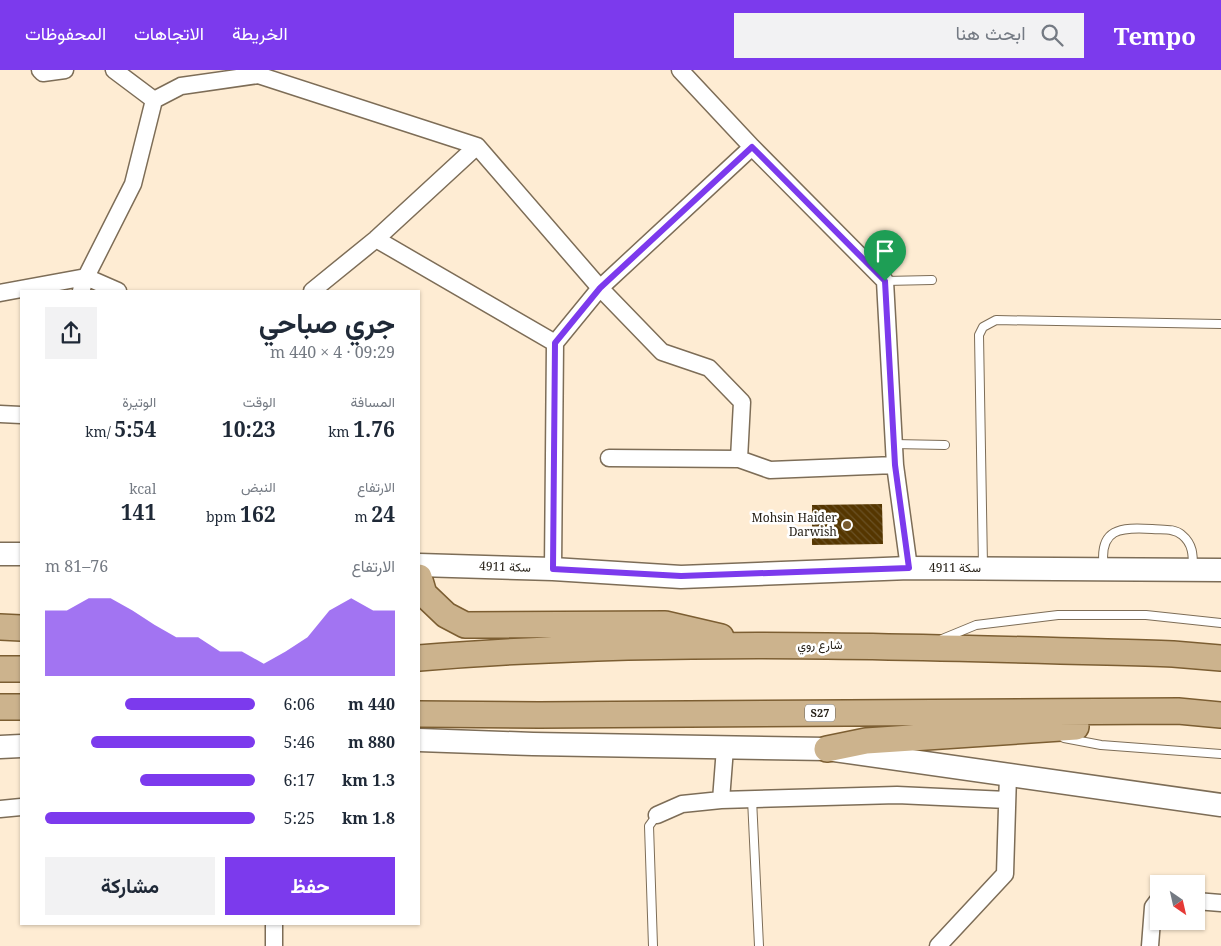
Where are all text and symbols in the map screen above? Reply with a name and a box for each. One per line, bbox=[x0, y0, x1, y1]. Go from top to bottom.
search box bbox=[734, 13, 1084, 58]
text: Tempo bbox=[1114, 19, 1196, 52]
text: ابحث هنا bbox=[956, 20, 1026, 46]
text: المحفوظات bbox=[25, 21, 106, 45]
text: الاتجاهات bbox=[134, 21, 204, 45]
text: الخريطة bbox=[232, 21, 288, 45]
icon: search bbox=[1038, 21, 1066, 49]
pin bbox=[864, 230, 906, 281]
icon: arrive bbox=[871, 237, 899, 265]
text: جري صباحي bbox=[259, 303, 395, 341]
button: share bbox=[45, 307, 97, 359]
text: 09:29 · 4 × 440 m bbox=[270, 341, 395, 363]
text: الوتيرة bbox=[122, 392, 156, 411]
text: الوقت bbox=[243, 392, 276, 411]
text: المسافة bbox=[351, 392, 395, 411]
text: 5:54 bbox=[114, 415, 156, 443]
text: 10:23 bbox=[222, 415, 276, 443]
text: 1.76 bbox=[353, 415, 395, 443]
text: /km bbox=[85, 422, 114, 441]
text: km bbox=[328, 422, 353, 441]
text: النبض bbox=[241, 477, 276, 496]
text: الارتفاع bbox=[357, 477, 395, 496]
text: kcal bbox=[129, 479, 156, 498]
text: 141 bbox=[121, 498, 156, 526]
text: 162 bbox=[240, 500, 276, 528]
text: 24 bbox=[371, 500, 395, 528]
text: bpm bbox=[206, 507, 240, 526]
text: m bbox=[354, 507, 371, 526]
place label: Mohsin Haider Darwish bbox=[752, 509, 837, 540]
marker: Mohsin Haider Darwish bbox=[841, 519, 853, 531]
text: 76–81 m bbox=[45, 555, 108, 577]
text: الارتفاع bbox=[352, 555, 395, 577]
street label: سكة 4911 bbox=[479, 557, 531, 576]
street label: سكة 4911 bbox=[929, 559, 981, 576]
street label: شارع روي bbox=[798, 636, 843, 655]
text: 6:06 bbox=[284, 693, 315, 715]
text: 440 m bbox=[348, 693, 395, 715]
road number: S27 bbox=[805, 704, 835, 721]
text: 5:46 bbox=[284, 731, 315, 753]
text: 880 m bbox=[348, 731, 395, 753]
text: 6:17 bbox=[284, 769, 315, 791]
text: 1.3 km bbox=[342, 769, 395, 791]
text: 5:25 bbox=[284, 807, 315, 829]
text: 1.8 km bbox=[342, 807, 395, 829]
button: مشاركة bbox=[45, 857, 215, 915]
button: حفظ bbox=[225, 857, 395, 915]
north arrow bbox=[1150, 875, 1205, 930]
map controls bbox=[1150, 875, 1205, 930]

